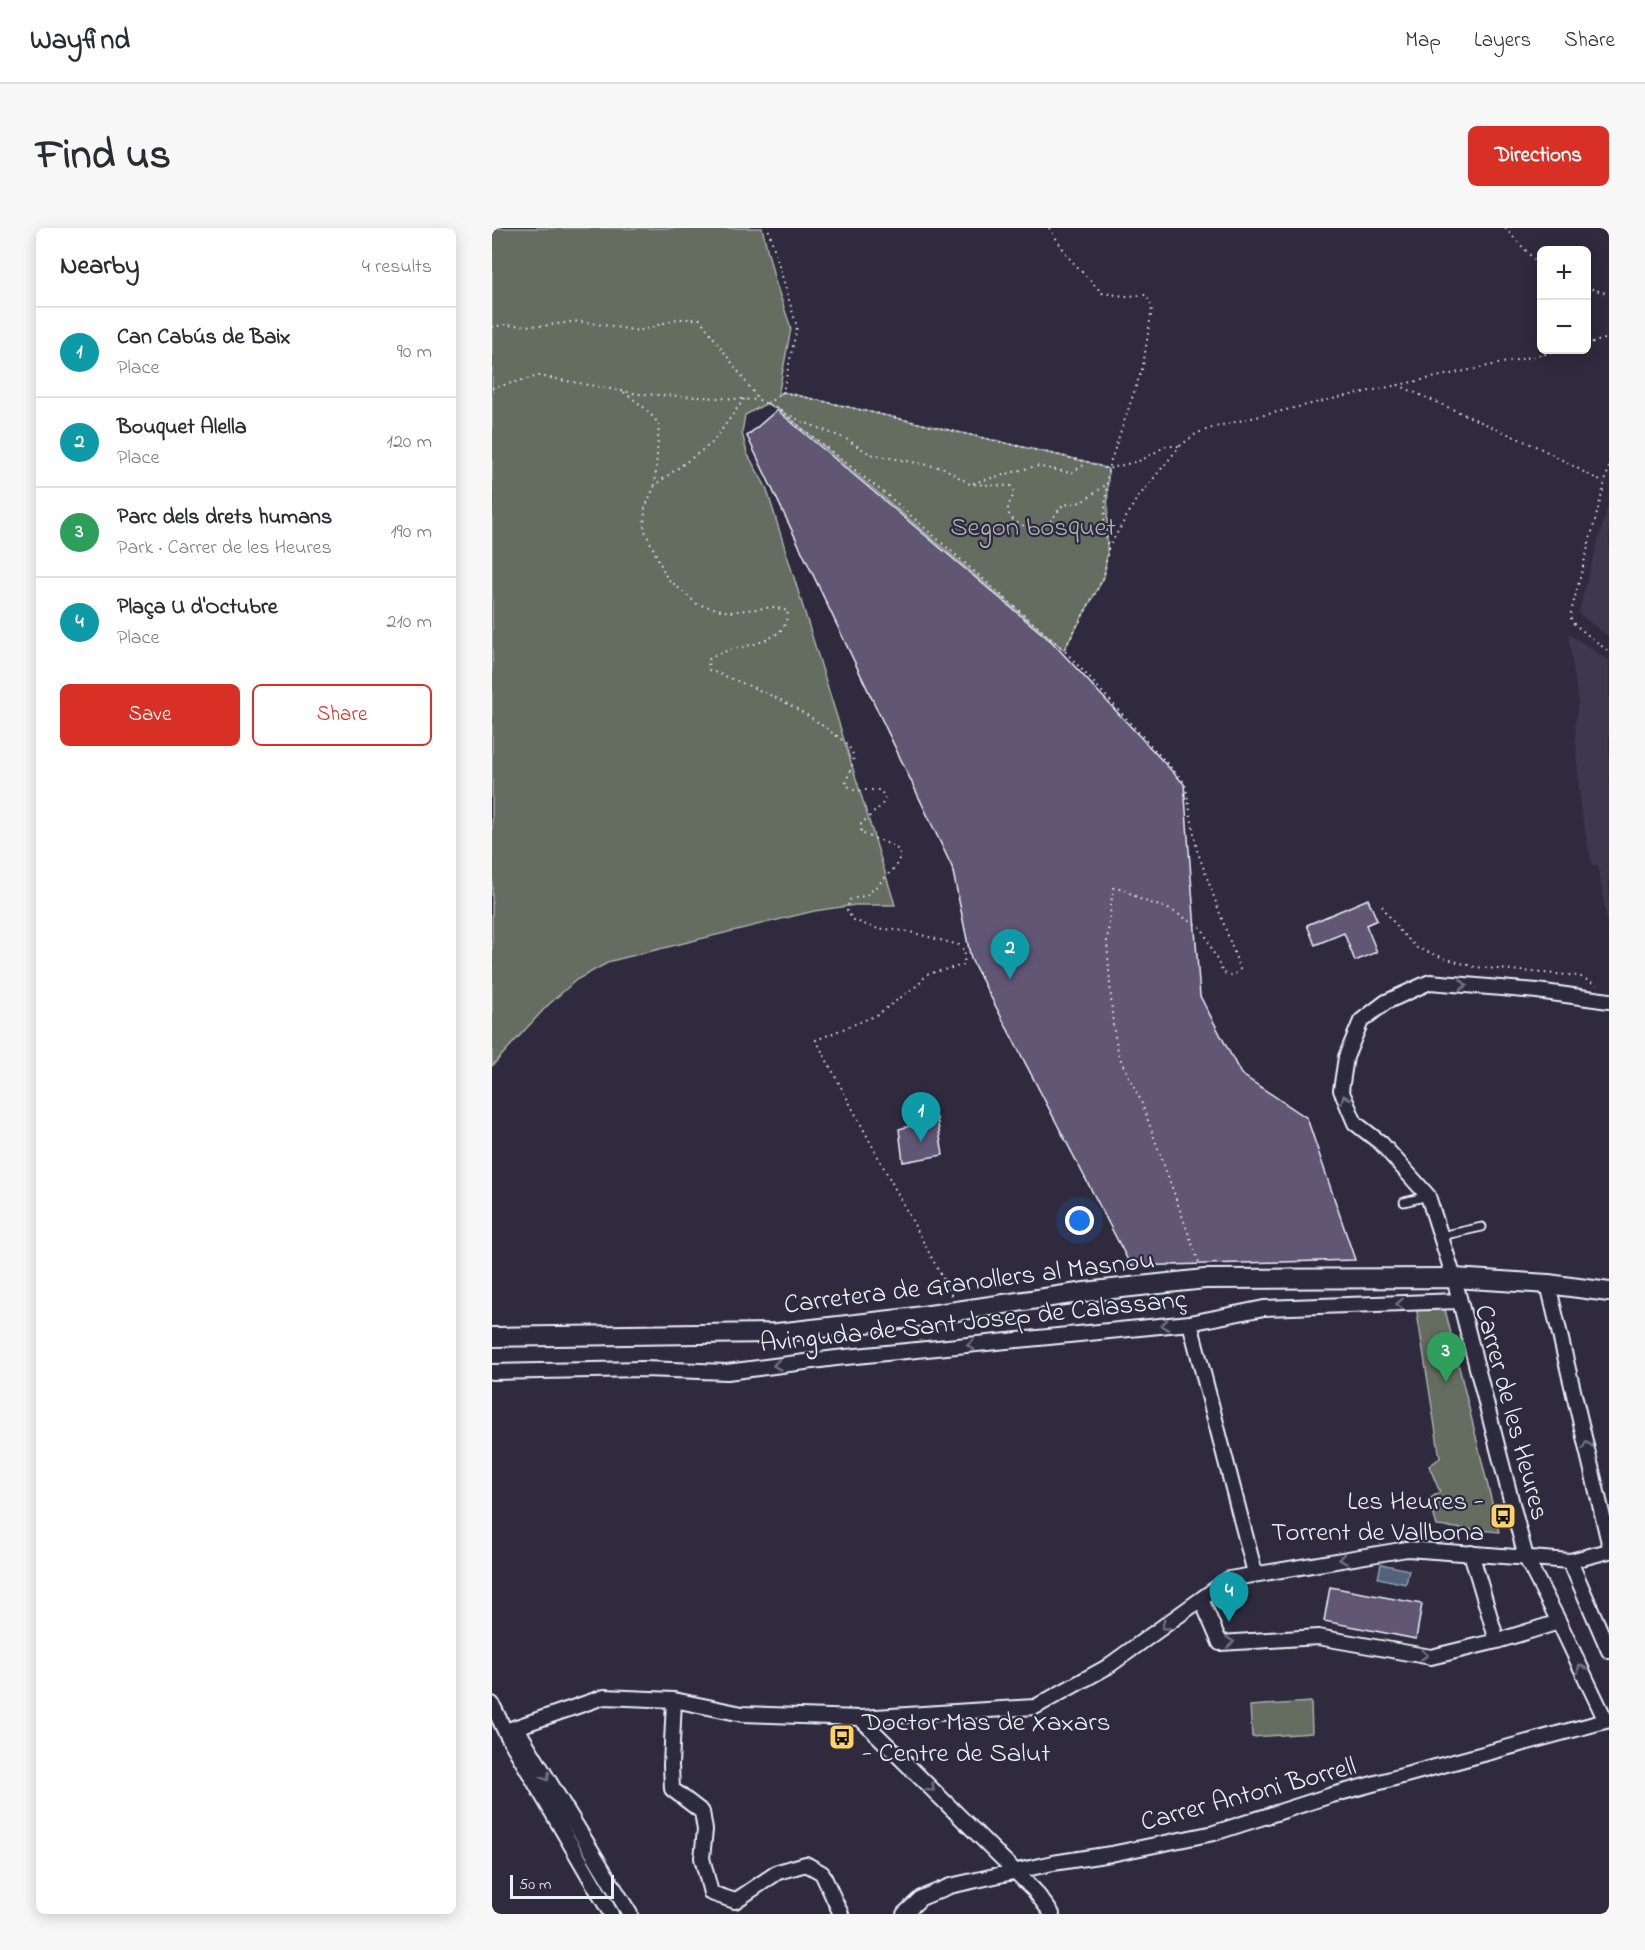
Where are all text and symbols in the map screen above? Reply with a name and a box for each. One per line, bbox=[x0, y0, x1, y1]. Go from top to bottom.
text: Wayfind bbox=[30, 21, 130, 62]
text: Map bbox=[1405, 26, 1441, 56]
text: Layers bbox=[1474, 26, 1531, 56]
text: Share bbox=[1564, 26, 1615, 56]
text: Find us bbox=[36, 126, 171, 187]
button: Directions bbox=[1468, 126, 1609, 186]
map controls bbox=[1537, 246, 1591, 354]
button: + bbox=[1537, 246, 1591, 300]
text: Nearby bbox=[60, 248, 139, 286]
text: 4 results bbox=[362, 253, 432, 282]
button: − bbox=[1537, 300, 1591, 354]
text: Can Cabús de Baix bbox=[117, 322, 290, 354]
text: 1 bbox=[76, 338, 83, 367]
text: 90 m bbox=[397, 338, 432, 367]
text: Place bbox=[117, 354, 159, 383]
text: Bouquet Alella bbox=[117, 412, 247, 444]
text: 2 bbox=[75, 428, 84, 457]
text: 120 m bbox=[387, 428, 432, 457]
text: Place bbox=[117, 444, 159, 473]
text: Parc dels drets humans bbox=[117, 502, 332, 534]
park label: Segon bosquet bbox=[950, 509, 1116, 548]
text: 3 bbox=[75, 518, 84, 547]
text: 190 m bbox=[390, 518, 432, 547]
text: Park · Carrer de les Heures bbox=[117, 534, 332, 563]
text: Plaça U d'Octubre bbox=[117, 592, 278, 624]
text: 4 bbox=[75, 608, 84, 637]
text: 210 m bbox=[387, 608, 432, 637]
text: Place bbox=[117, 624, 159, 653]
button: Save bbox=[60, 684, 240, 746]
button: Share bbox=[252, 684, 432, 746]
pin: 2 bbox=[990, 930, 1030, 979]
one-way arrow bbox=[1459, 978, 1468, 991]
pin: 1 bbox=[902, 1092, 940, 1142]
one-way arrow bbox=[1340, 1094, 1352, 1105]
your location bbox=[1065, 1206, 1094, 1235]
street label: Carretera de Granollers al Masnou bbox=[782, 1241, 1157, 1326]
street label: Avinguda de Sant Josep de Calassanç bbox=[758, 1281, 1188, 1364]
one-way arrow bbox=[1396, 1298, 1405, 1310]
street label: Carrer de les Heures bbox=[1463, 1300, 1558, 1525]
one-way arrow bbox=[1160, 1318, 1169, 1331]
pin: 3 bbox=[1426, 1332, 1466, 1382]
one-way arrow bbox=[966, 1338, 975, 1351]
one-way arrow bbox=[772, 1359, 782, 1371]
one-way arrow bbox=[1581, 1440, 1594, 1450]
place label: Les Heures - Torrent de Vallbona bbox=[1271, 1483, 1484, 1553]
bus stop icon: Les Heures - Torrent de Vallbona bbox=[1488, 1501, 1518, 1531]
one-way arrow bbox=[1338, 1552, 1348, 1565]
pin: 4 bbox=[1210, 1572, 1248, 1622]
one-way arrow bbox=[1160, 1618, 1171, 1629]
one-way arrow bbox=[1226, 1636, 1235, 1649]
one-way arrow bbox=[1419, 1648, 1428, 1661]
one-way arrow bbox=[1577, 1664, 1589, 1675]
place label: Doctor Mas de Xaxars - Centre de Salut bbox=[861, 1704, 1110, 1774]
bus stop icon: Doctor Mas de Xaxars - Centre de Salut bbox=[827, 1722, 857, 1752]
street label: Carrer Antoni Borrell bbox=[1137, 1748, 1361, 1843]
one-way arrow bbox=[539, 1771, 551, 1781]
one-way arrow bbox=[924, 1781, 935, 1792]
scale bar bbox=[510, 1872, 614, 1900]
text: 50 m bbox=[519, 1873, 551, 1897]

